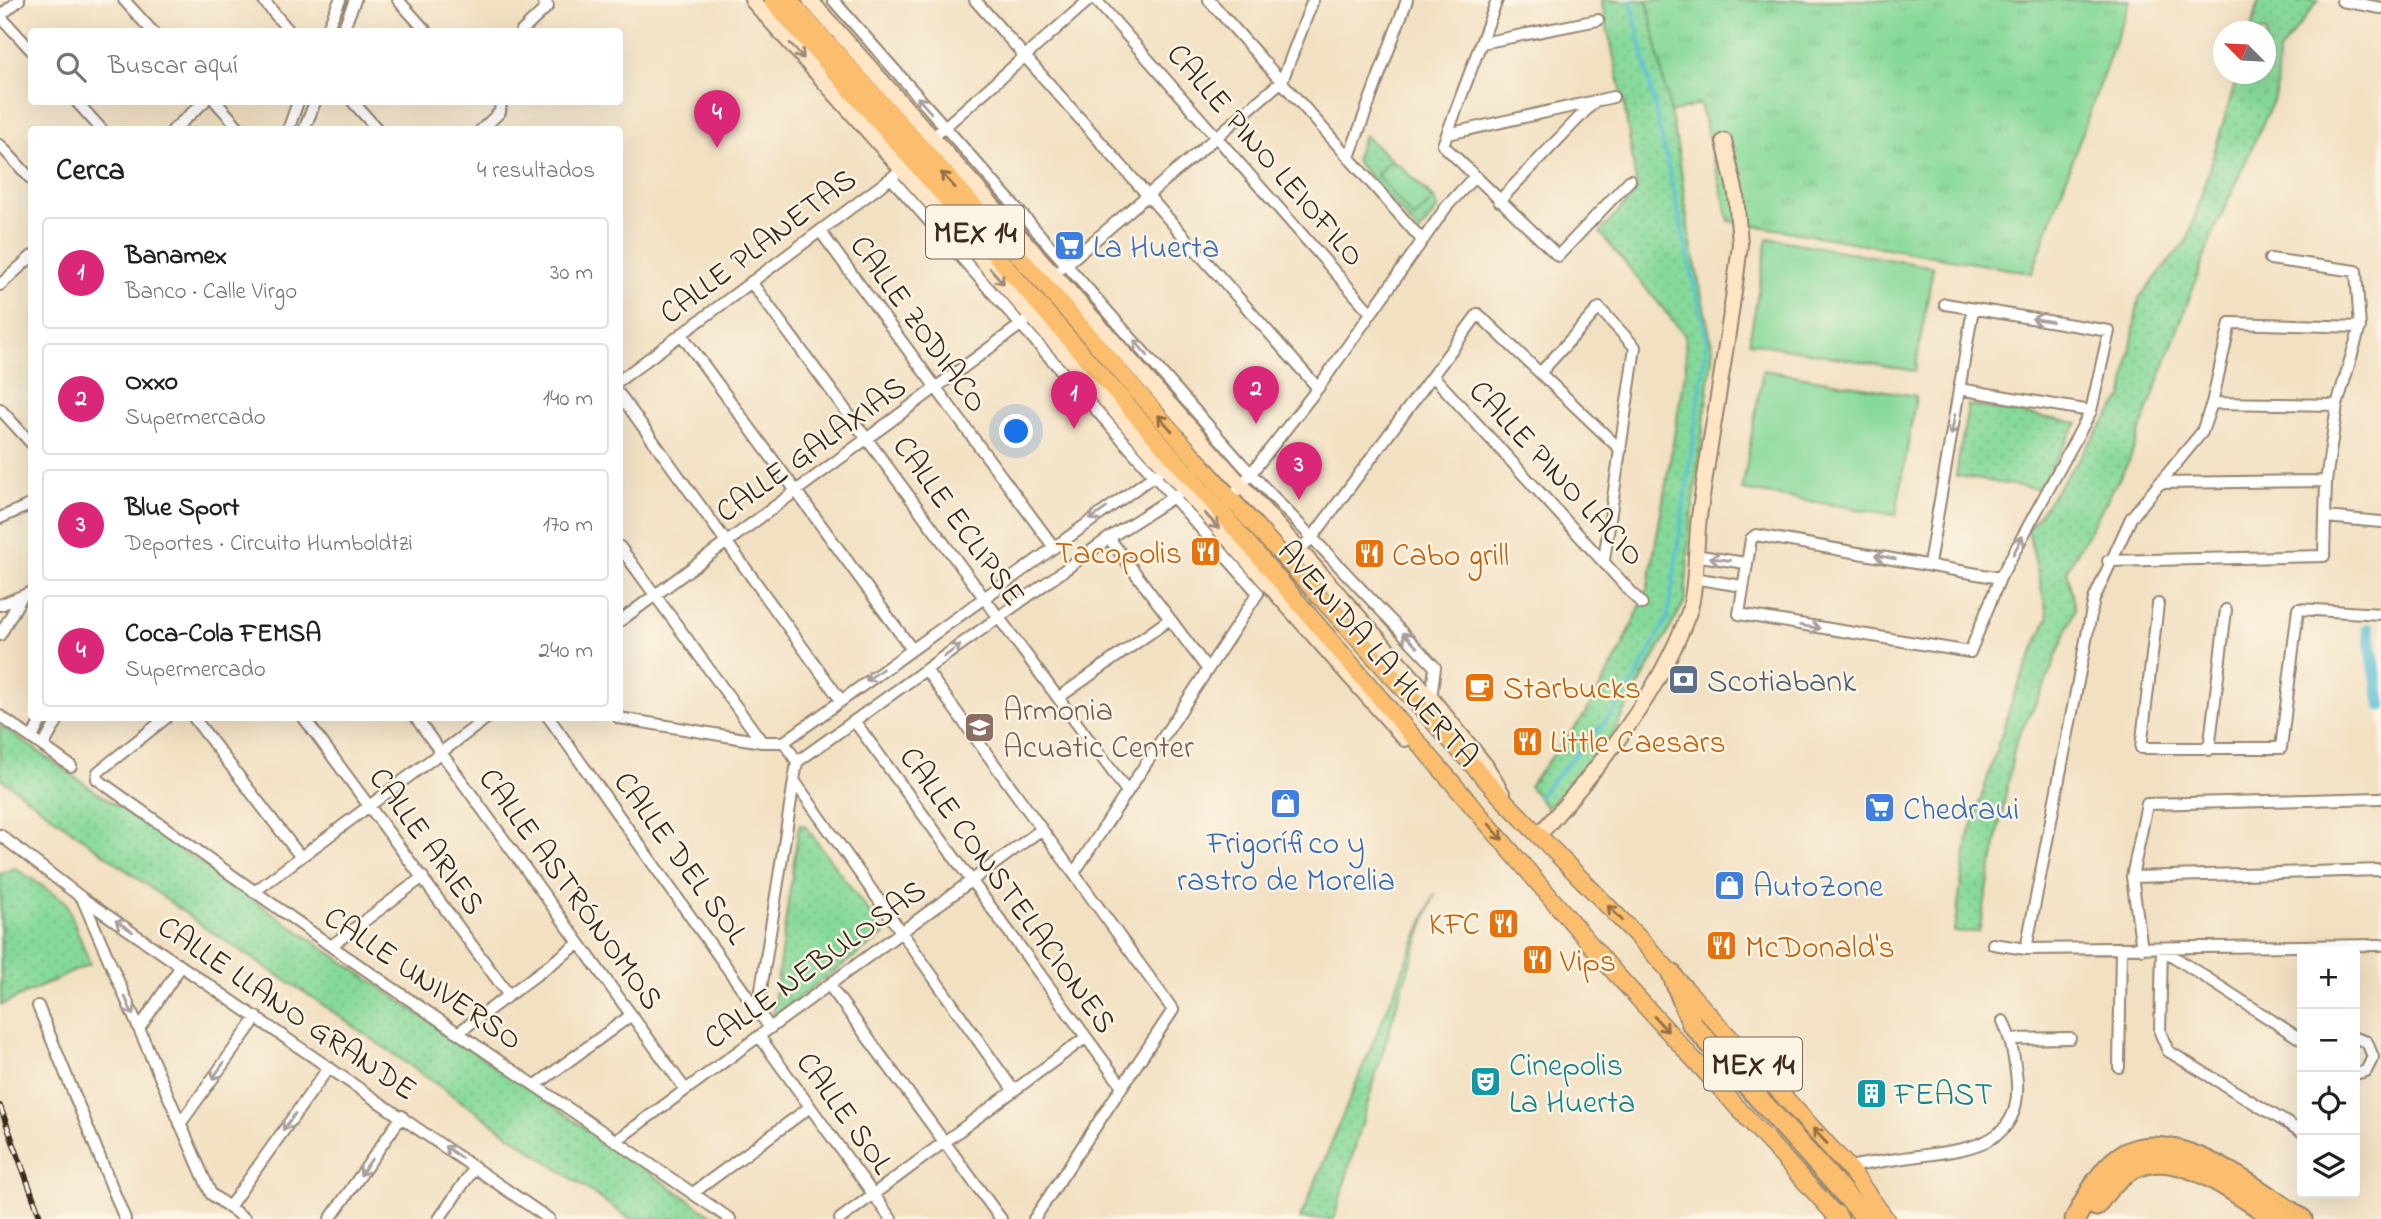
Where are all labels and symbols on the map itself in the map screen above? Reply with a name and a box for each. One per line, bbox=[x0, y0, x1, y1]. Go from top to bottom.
north arrow bbox=[2213, 21, 2276, 84]
street label: CALLE PINO LEIOFILO bbox=[1154, 34, 1375, 279]
one-way arrow bbox=[789, 42, 806, 59]
pin: 4 bbox=[694, 90, 740, 148]
one-way arrow bbox=[916, 96, 932, 114]
street label: CALLE PLANETAS bbox=[651, 158, 868, 338]
one-way arrow bbox=[940, 172, 957, 189]
road number: MEX 14 bbox=[926, 206, 1024, 258]
street label: CALLE ZODIACO bbox=[836, 226, 998, 424]
place label: La Huerta bbox=[1093, 226, 1219, 273]
supermarket icon: La Huerta bbox=[1053, 229, 1087, 263]
one-way arrow bbox=[989, 267, 1005, 285]
one-way arrow bbox=[2031, 313, 2054, 326]
one-way arrow bbox=[1132, 340, 1149, 357]
street label: CALLE GALAXIAS bbox=[707, 365, 917, 536]
pin: 2 bbox=[1233, 366, 1279, 424]
street label: CALLE PINO LACIO bbox=[1456, 370, 1655, 578]
pin: 1 bbox=[1051, 371, 1097, 429]
one-way arrow bbox=[1946, 413, 1959, 435]
your location bbox=[999, 414, 1033, 448]
one-way arrow bbox=[1157, 414, 1173, 432]
street label: CALLE ECLIPSE bbox=[879, 427, 1035, 617]
pin: 3 bbox=[1276, 442, 1322, 500]
one-way arrow bbox=[1089, 507, 1108, 521]
one-way arrow bbox=[1203, 512, 1220, 529]
street label: AVENIDA LA HUERTA bbox=[1264, 531, 1489, 779]
place label: Tacopolis bbox=[1055, 532, 1182, 579]
place label: Cabo grill bbox=[1392, 534, 1509, 581]
restaurant icon: Tacopolis bbox=[1188, 535, 1222, 569]
one-way arrow bbox=[2012, 535, 2026, 556]
restaurant icon: Cabo grill bbox=[1352, 537, 1386, 571]
one-way arrow bbox=[1874, 550, 1897, 563]
one-way arrow bbox=[1709, 552, 1732, 565]
one-way arrow bbox=[1798, 621, 1821, 634]
one-way arrow bbox=[1402, 632, 1419, 649]
one-way arrow bbox=[942, 644, 961, 658]
place label: Scotiabank bbox=[1707, 660, 1857, 707]
bank icon: Scotiabank bbox=[1667, 663, 1701, 697]
place label: Starbucks bbox=[1503, 667, 1641, 714]
one-way arrow bbox=[865, 668, 884, 682]
cafe icon: Starbucks bbox=[1463, 670, 1497, 704]
place label: Armonia Acuatic Center bbox=[1003, 689, 1194, 773]
school or university icon: Armonia Acuatic Center bbox=[963, 710, 997, 744]
place label: Little Caesars bbox=[1550, 721, 1726, 768]
restaurant icon: Little Caesars bbox=[1510, 724, 1544, 758]
street label: CALLE CONSTELACIONES bbox=[886, 738, 1127, 1044]
street label: CALLE ARIES bbox=[355, 758, 495, 926]
street label: CALLE ASTRÓNOMOS bbox=[465, 759, 673, 1021]
street label: CALLE DEL SOL bbox=[600, 763, 758, 956]
shop icon: Frigorífico y rastro de Morelia bbox=[1269, 786, 1303, 820]
place label: Chedraui bbox=[1903, 788, 2019, 835]
supermarket icon: Chedraui bbox=[1863, 791, 1897, 825]
place label: Frigorífico y rastro de Morelia bbox=[1177, 822, 1395, 906]
one-way arrow bbox=[1488, 823, 1504, 841]
place label: AutoZone bbox=[1753, 865, 1884, 912]
shop icon: AutoZone bbox=[1713, 868, 1747, 902]
street label: CALLE NEBULOSAS bbox=[695, 869, 937, 1063]
street label: CALLE UNIVERSO bbox=[313, 896, 531, 1064]
place label: KFC bbox=[1429, 903, 1480, 950]
one-way arrow bbox=[1606, 904, 1623, 921]
street label: CALLE LLANO GRANDE bbox=[147, 905, 425, 1114]
restaurant icon: KFC bbox=[1486, 906, 1520, 940]
one-way arrow bbox=[115, 919, 134, 934]
place label: McDonald's bbox=[1745, 926, 1895, 973]
restaurant icon: McDonald's bbox=[1705, 929, 1739, 963]
place label: Vips bbox=[1559, 940, 1616, 987]
restaurant icon: Vips bbox=[1520, 943, 1554, 977]
one-way arrow bbox=[123, 995, 136, 1016]
one-way arrow bbox=[1652, 1015, 1669, 1032]
road number: MEX 14 bbox=[1704, 1038, 1802, 1090]
street label: CALLE SOL bbox=[782, 1043, 904, 1185]
place label: Cinepolis La Huerta bbox=[1509, 1044, 1635, 1128]
one-way arrow bbox=[211, 1061, 226, 1080]
theatre icon: Cinepolis La Huerta bbox=[1469, 1065, 1503, 1099]
place label: FEAST bbox=[1893, 1073, 1993, 1120]
building icon: FEAST bbox=[1854, 1076, 1888, 1110]
one-way arrow bbox=[282, 1112, 296, 1131]
one-way arrow bbox=[1812, 1127, 1828, 1145]
one-way arrow bbox=[444, 1145, 463, 1159]
one-way arrow bbox=[359, 1157, 373, 1176]

